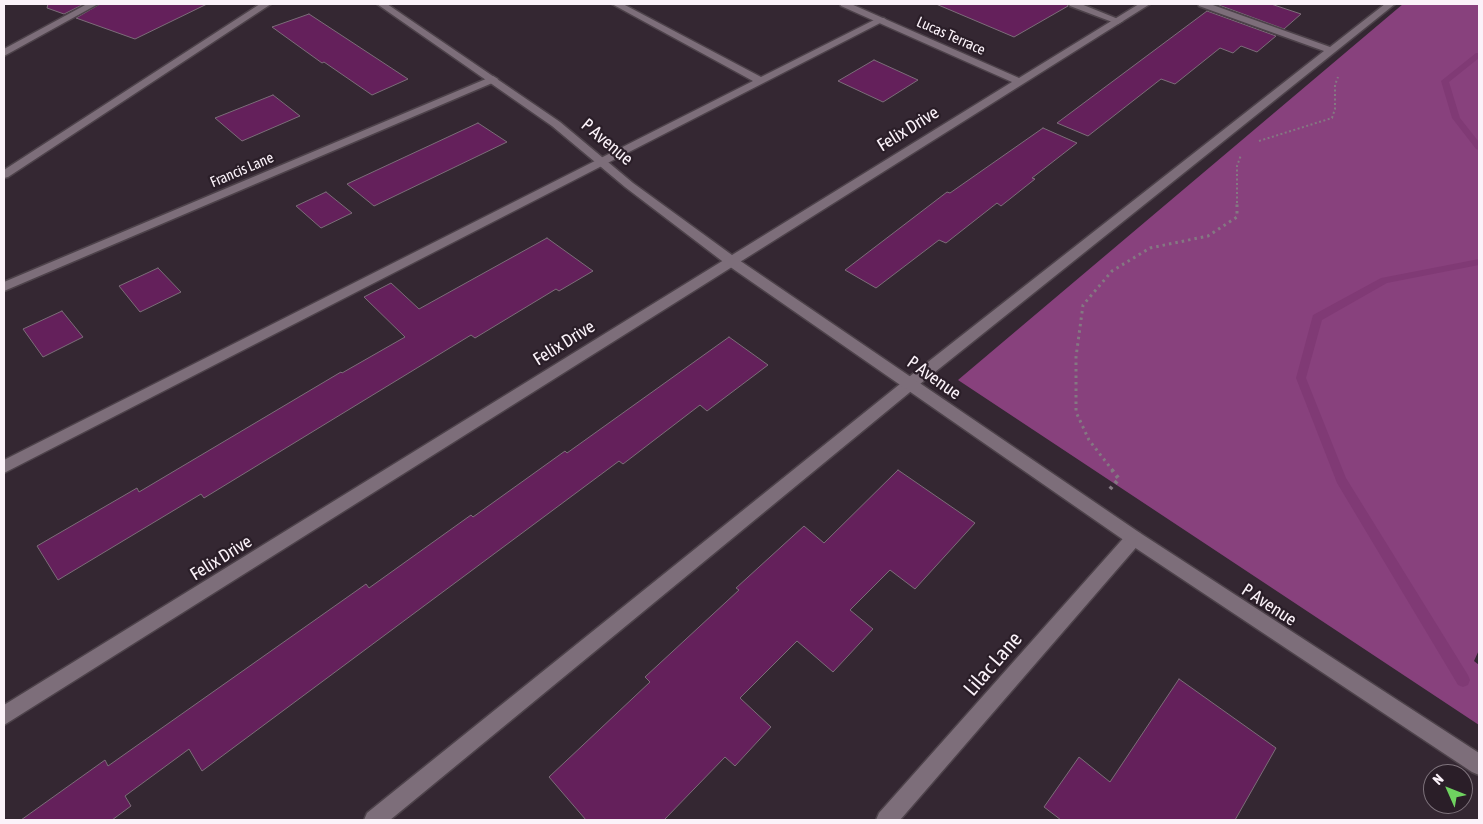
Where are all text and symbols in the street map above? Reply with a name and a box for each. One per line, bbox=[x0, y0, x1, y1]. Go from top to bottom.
street label: Lucas Terrace bbox=[914, 13, 988, 59]
street label: Felix Drive bbox=[873, 102, 943, 156]
street label: P Avenue bbox=[577, 114, 637, 170]
street label: Francis Lane bbox=[207, 149, 277, 191]
street label: Felix Drive bbox=[529, 316, 599, 370]
street label: P Avenue bbox=[903, 352, 965, 404]
street label: Felix Drive bbox=[186, 531, 256, 585]
street label: P Avenue bbox=[1237, 579, 1301, 631]
street label: Lilac Lane bbox=[958, 627, 1028, 701]
north arrow bbox=[1423, 764, 1473, 814]
text: N bbox=[1429, 771, 1447, 788]

